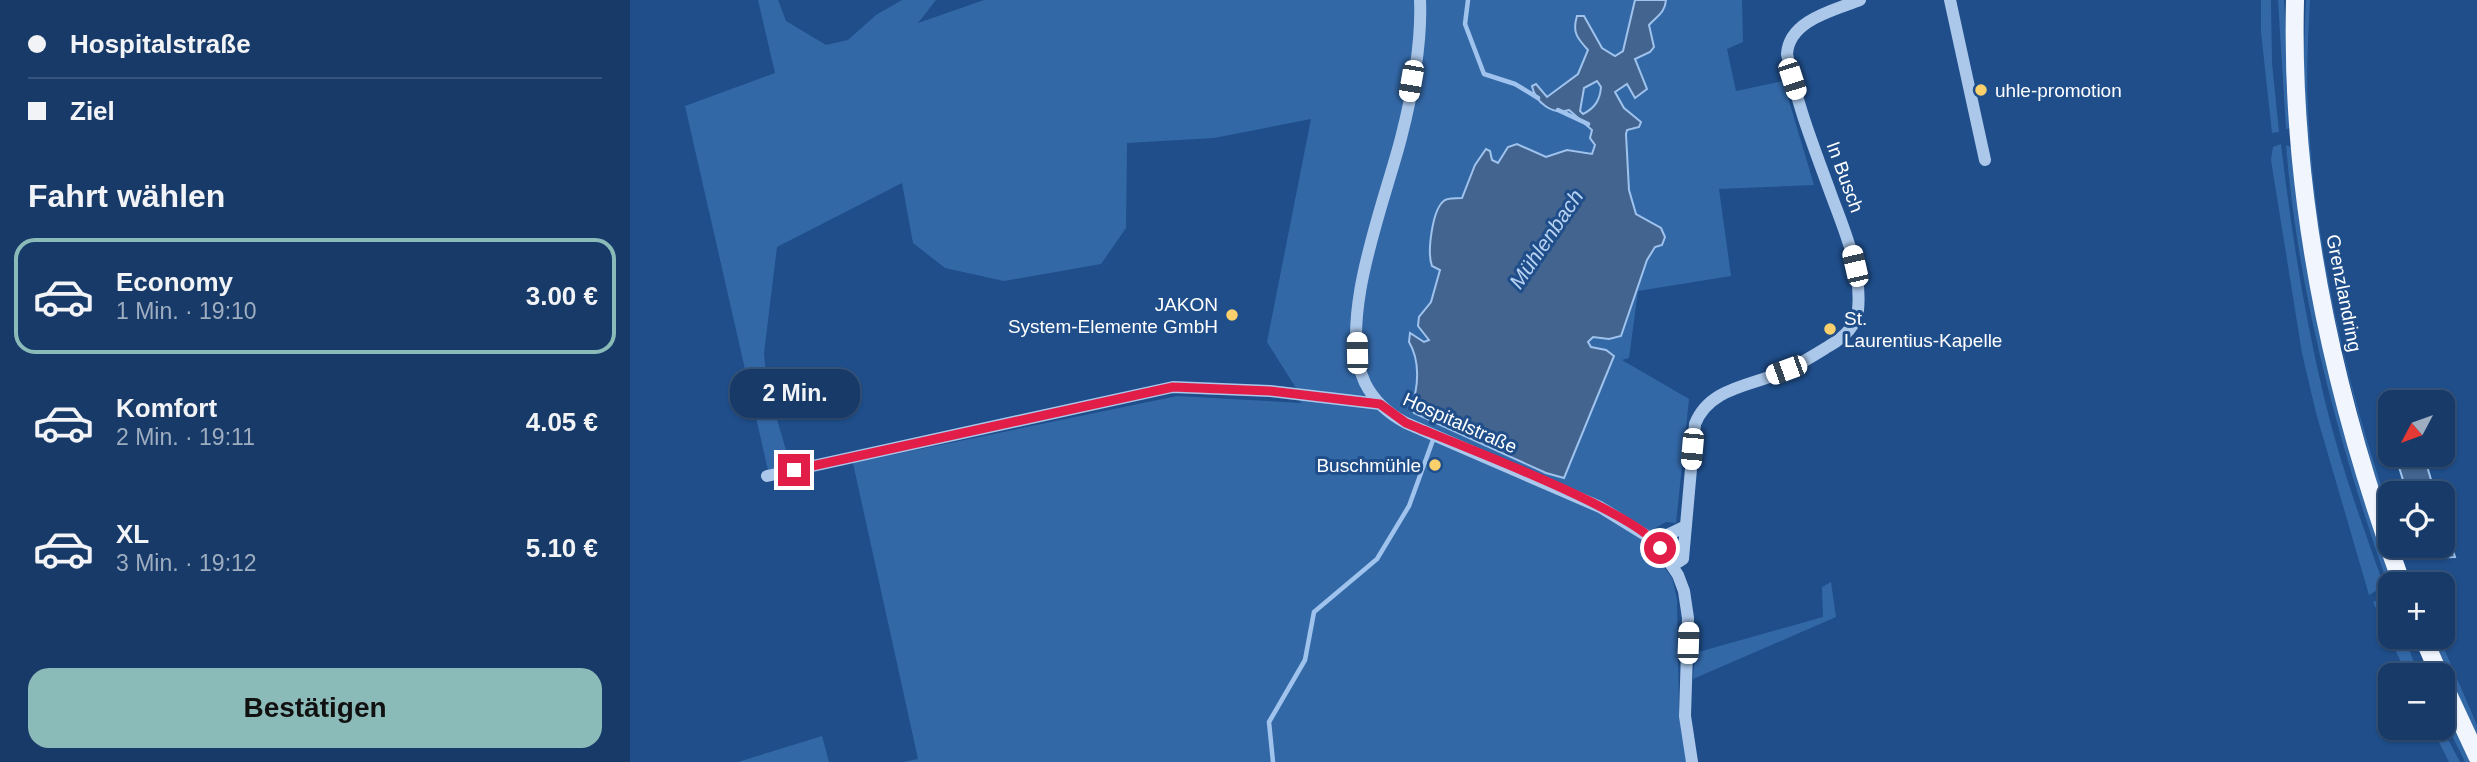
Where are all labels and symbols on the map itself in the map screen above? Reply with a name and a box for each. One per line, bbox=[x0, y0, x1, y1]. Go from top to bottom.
car bbox=[1776, 56, 1809, 102]
car bbox=[1398, 58, 1425, 104]
place label: uhle-promotion bbox=[1995, 80, 2122, 101]
marker: uhle-promotion bbox=[1973, 82, 1989, 98]
street label: In Busch bbox=[1822, 139, 1868, 215]
water label: Mühlenbach bbox=[1504, 185, 1588, 293]
street label: Grenzlandring bbox=[2322, 232, 2366, 354]
car bbox=[1841, 243, 1870, 289]
place label: JAKON System-Elemente GmbH bbox=[1008, 294, 1218, 337]
marker: JAKON System-Elemente GmbH bbox=[1224, 307, 1240, 323]
place label: St. Laurentius-Kapelle bbox=[1844, 308, 2002, 351]
marker: St. Laurentius-Kapelle bbox=[1822, 321, 1838, 337]
car bbox=[1347, 332, 1368, 374]
car bbox=[1763, 353, 1810, 387]
callout: 2 Min. bbox=[729, 368, 859, 418]
street label: Hospitalstraße bbox=[1400, 388, 1520, 458]
north arrow bbox=[2378, 390, 2455, 467]
car bbox=[1680, 427, 1705, 471]
route end bbox=[778, 454, 810, 486]
place label: Buschmühle bbox=[1316, 455, 1421, 476]
marker: Buschmühle bbox=[1427, 457, 1443, 473]
route start bbox=[1644, 532, 1676, 564]
car bbox=[1677, 622, 1700, 664]

